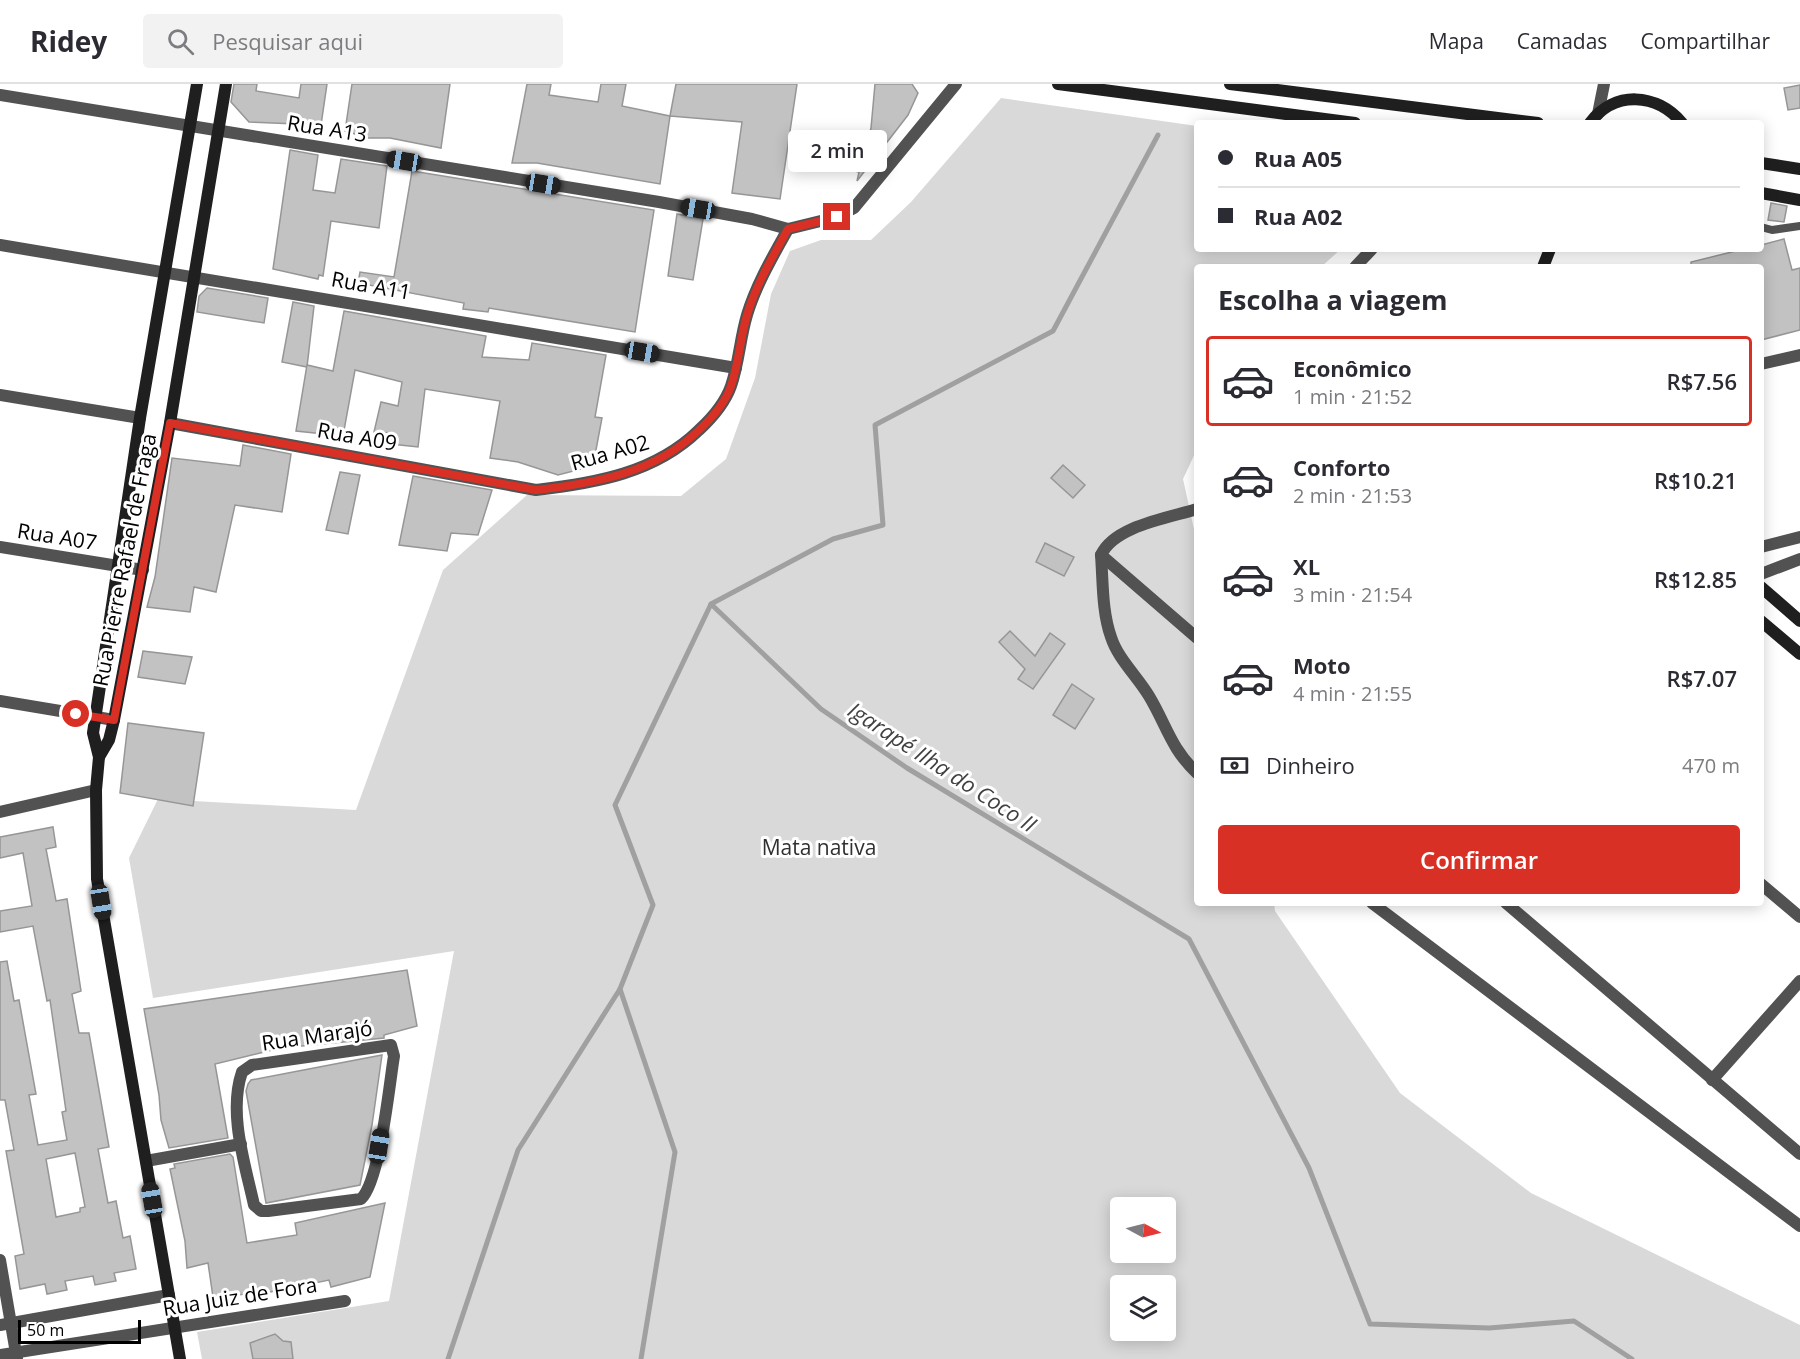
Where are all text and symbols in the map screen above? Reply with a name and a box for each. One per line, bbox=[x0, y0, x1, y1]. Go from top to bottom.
search box bbox=[143, 14, 563, 68]
text: Ridey bbox=[30, 22, 107, 60]
icon: search bbox=[164, 25, 197, 58]
text: Pesquisar aqui bbox=[212, 26, 363, 56]
text: Mapa bbox=[1429, 27, 1484, 55]
text: Camadas bbox=[1517, 27, 1607, 55]
text: Compartilhar bbox=[1640, 27, 1770, 55]
street label: Rua A13 bbox=[285, 108, 369, 148]
callout: 2 min bbox=[788, 130, 886, 172]
text: 2 min bbox=[811, 137, 865, 164]
text: Rua A05 bbox=[1254, 143, 1342, 173]
car bbox=[385, 149, 423, 173]
car bbox=[524, 172, 562, 196]
car bbox=[679, 197, 717, 221]
text: Rua A02 bbox=[1254, 201, 1342, 231]
route end bbox=[823, 203, 850, 230]
street label: Rua A11 bbox=[329, 264, 413, 306]
text: Escolha a viagem bbox=[1218, 281, 1447, 318]
car bbox=[623, 340, 661, 364]
text: Econômico bbox=[1293, 353, 1412, 383]
icon: car bbox=[1221, 354, 1275, 408]
text: R$7.56 bbox=[1667, 366, 1737, 396]
text: 1 min · 21:52 bbox=[1293, 383, 1412, 410]
street label: Rua A09 bbox=[315, 415, 399, 457]
street label: Rua A02 bbox=[567, 428, 652, 477]
street label: Rua Pierre Rafael de Fraga bbox=[86, 431, 162, 689]
text: Conforto bbox=[1293, 452, 1390, 482]
icon: car bbox=[1221, 453, 1275, 507]
text: R$10.21 bbox=[1654, 465, 1737, 495]
text: 2 min · 21:53 bbox=[1293, 482, 1412, 509]
street label: Rua A07 bbox=[15, 516, 99, 556]
text: XL bbox=[1293, 551, 1320, 581]
icon: car bbox=[1221, 552, 1275, 606]
text: R$12.85 bbox=[1654, 564, 1737, 594]
text: 3 min · 21:54 bbox=[1293, 581, 1412, 608]
text: Moto bbox=[1293, 650, 1351, 680]
icon: car bbox=[1221, 651, 1275, 705]
text: R$7.07 bbox=[1667, 663, 1737, 693]
text: 4 min · 21:55 bbox=[1293, 680, 1412, 707]
water label: Igarapé Ilha do Coco II bbox=[843, 694, 1043, 839]
route start bbox=[62, 700, 89, 727]
icon: cash bbox=[1218, 749, 1251, 782]
text: Dinheiro bbox=[1266, 750, 1355, 780]
text: 470 m bbox=[1682, 752, 1740, 779]
button: Confirmar bbox=[1218, 825, 1740, 894]
park label: Mata nativa bbox=[762, 833, 876, 861]
car bbox=[89, 883, 113, 921]
street label: Rua Marajó bbox=[260, 1013, 374, 1057]
car bbox=[367, 1127, 391, 1165]
car bbox=[140, 1181, 164, 1219]
north arrow bbox=[1110, 1197, 1176, 1263]
map controls bbox=[1110, 1197, 1176, 1341]
street label: Rua Juiz de Fora bbox=[161, 1270, 319, 1322]
button: layers bbox=[1110, 1275, 1176, 1341]
scale bar bbox=[18, 1317, 141, 1344]
text: 50 m bbox=[27, 1319, 64, 1341]

